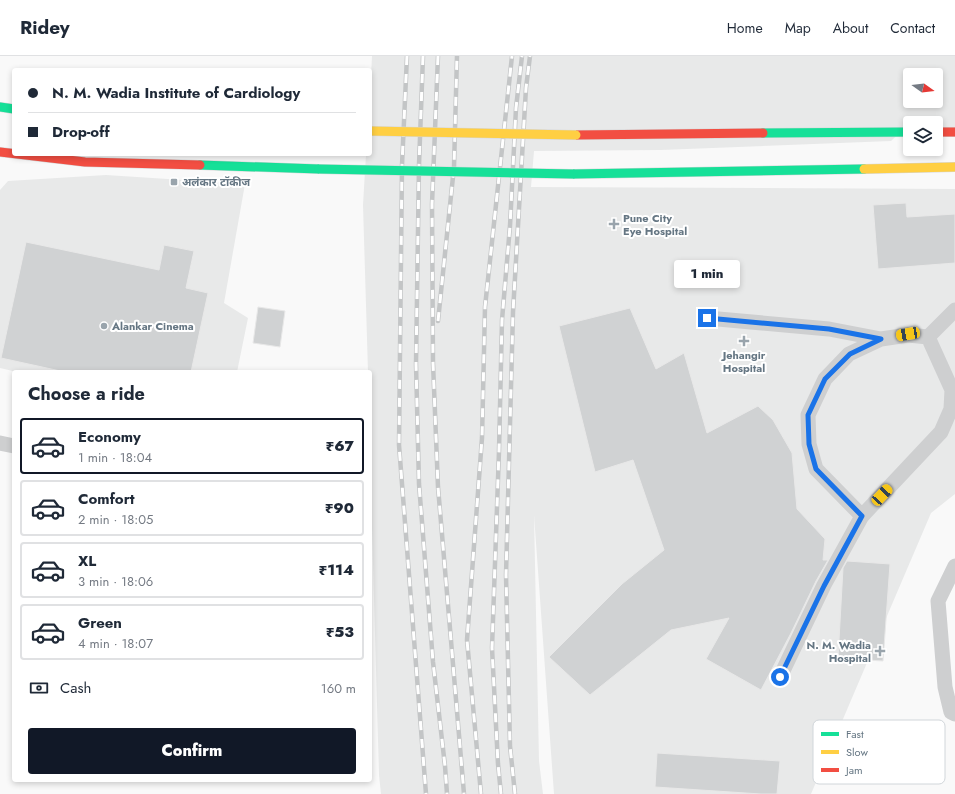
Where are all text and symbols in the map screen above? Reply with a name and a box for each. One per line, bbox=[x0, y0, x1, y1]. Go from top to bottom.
text: Ridey bbox=[20, 14, 70, 41]
text: Home bbox=[727, 18, 763, 38]
text: Map bbox=[785, 18, 811, 38]
text: About bbox=[833, 18, 868, 38]
text: Contact bbox=[890, 18, 935, 38]
north arrow bbox=[903, 68, 943, 108]
map controls bbox=[903, 68, 943, 156]
text: N. M. Wadia Institute of Cardiology bbox=[52, 82, 300, 104]
button: layers bbox=[903, 116, 943, 156]
text: Drop-off bbox=[52, 121, 110, 143]
place label: अलंकार टॉकीज bbox=[182, 174, 251, 190]
marker: अलंकार टॉकीज bbox=[169, 177, 179, 187]
place label: Pune City Eye Hospital bbox=[623, 210, 687, 239]
marker: Pune City Eye Hospital bbox=[608, 218, 620, 230]
callout: 1 min bbox=[674, 260, 740, 288]
text: 1 min bbox=[691, 264, 723, 283]
route end bbox=[698, 309, 716, 327]
place label: Alankar Cinema bbox=[111, 318, 194, 334]
marker: Alankar Cinema bbox=[99, 321, 109, 331]
car bbox=[895, 326, 921, 342]
marker: Jehangir Hospital bbox=[738, 335, 750, 347]
place label: Jehangir Hospital bbox=[721, 347, 766, 376]
text: Choose a ride bbox=[28, 381, 145, 407]
text: Economy bbox=[78, 426, 141, 448]
icon: car bbox=[30, 428, 66, 464]
text: ₹67 bbox=[325, 435, 354, 457]
text: 1 min · 18:04 bbox=[78, 448, 152, 467]
car bbox=[869, 482, 895, 508]
text: Comfort bbox=[78, 488, 135, 510]
icon: car bbox=[30, 490, 66, 526]
text: ₹90 bbox=[325, 497, 354, 519]
text: 2 min · 18:05 bbox=[78, 510, 153, 529]
text: XL bbox=[78, 550, 96, 572]
icon: car bbox=[30, 552, 66, 588]
text: ₹114 bbox=[319, 559, 354, 581]
text: 3 min · 18:06 bbox=[78, 572, 153, 591]
text: Green bbox=[78, 612, 122, 634]
icon: car bbox=[30, 614, 66, 650]
text: ₹53 bbox=[326, 621, 354, 643]
text: 4 min · 18:07 bbox=[78, 634, 153, 653]
place label: N. M. Wadia Hospital bbox=[806, 637, 871, 666]
marker: N. M. Wadia Hospital bbox=[874, 645, 886, 657]
route start bbox=[771, 668, 789, 686]
icon: cash bbox=[28, 677, 50, 699]
text: Cash bbox=[60, 677, 91, 699]
text: 160 m bbox=[321, 679, 356, 698]
legend bbox=[813, 720, 945, 784]
text: Fast bbox=[846, 726, 864, 742]
button: Confirm bbox=[28, 728, 356, 774]
text: Slow bbox=[846, 744, 868, 760]
text: Jam bbox=[844, 762, 863, 778]

